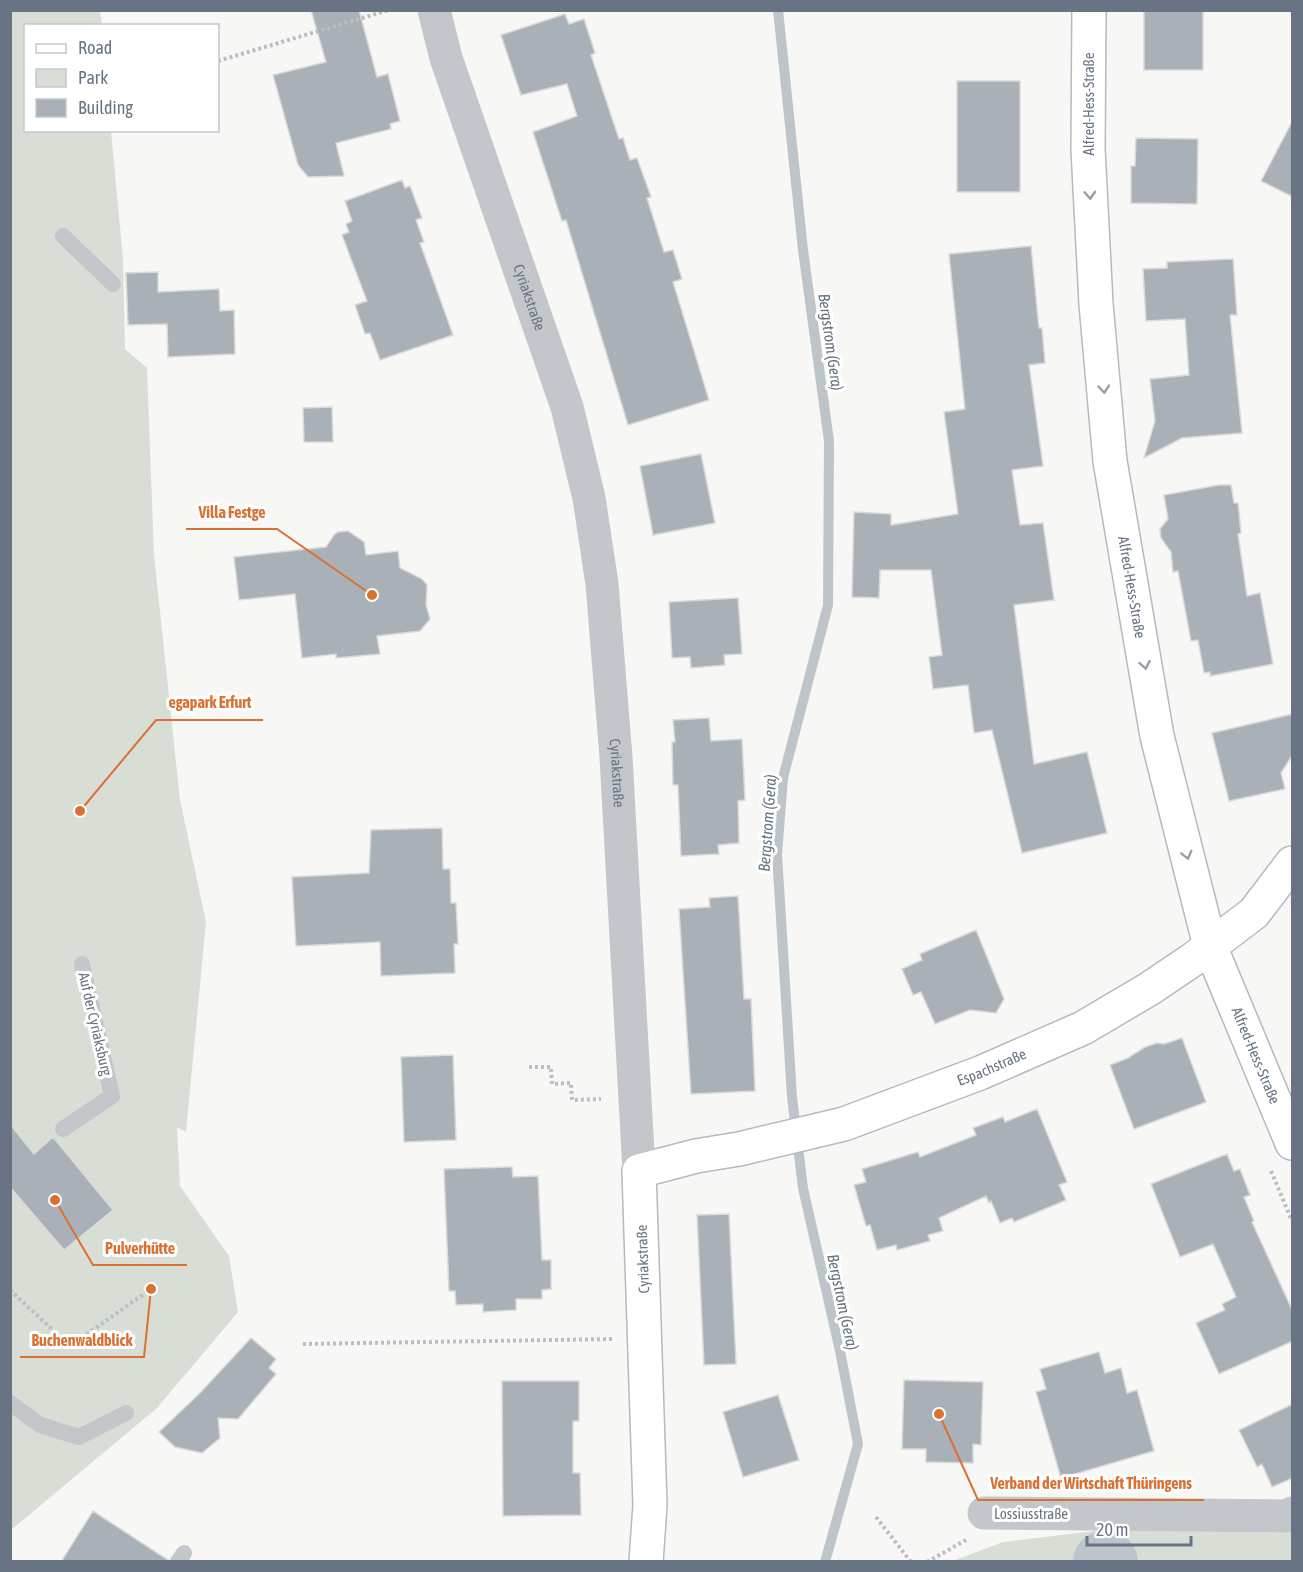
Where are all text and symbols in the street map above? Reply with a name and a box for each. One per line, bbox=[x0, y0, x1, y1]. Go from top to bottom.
legend bbox=[24, 24, 219, 132]
text: Road bbox=[78, 37, 112, 58]
street label: Alfred-Hess-Straße bbox=[1080, 52, 1097, 155]
text: Park bbox=[78, 67, 108, 88]
text: Building bbox=[78, 97, 133, 118]
one-way arrow bbox=[1084, 190, 1097, 199]
street label: Cyriakstraße bbox=[510, 262, 549, 333]
water label: Bergstrom (Gera) bbox=[814, 292, 847, 392]
one-way arrow bbox=[1097, 385, 1110, 394]
callout: Villa Festge bbox=[186, 495, 277, 529]
text: Villa Festge bbox=[197, 503, 266, 521]
street label: Alfred-Hess-Straße bbox=[1115, 535, 1149, 640]
one-way arrow bbox=[1138, 660, 1151, 670]
callout: egapark Erfurt bbox=[156, 686, 263, 720]
text: egapark Erfurt bbox=[169, 693, 252, 711]
street label: Cyriakstraße bbox=[607, 738, 628, 808]
water label: Bergstrom (Gera) bbox=[755, 774, 780, 872]
one-way arrow bbox=[1180, 850, 1192, 860]
street label: Auf der Cyriaksburg bbox=[75, 971, 116, 1078]
street label: Alfred-Hess-Straße bbox=[1228, 1004, 1284, 1106]
street label: Espachstraße bbox=[955, 1045, 1029, 1089]
street label: Cyriakstraße bbox=[633, 1224, 652, 1294]
callout: Pulverhütte bbox=[93, 1231, 187, 1265]
text: Pulverhütte bbox=[105, 1239, 175, 1257]
water label: Bergstrom (Gera) bbox=[823, 1252, 862, 1352]
callout: Buchenwaldblick bbox=[20, 1323, 144, 1357]
text: Buchenwaldblick bbox=[32, 1331, 133, 1349]
callout: Verband der Wirtschaft Thüringens bbox=[978, 1466, 1204, 1500]
text: Verband der Wirtschaft Thüringens bbox=[989, 1474, 1192, 1492]
street label: Lossiusstraße bbox=[994, 1505, 1068, 1522]
scale bar bbox=[1087, 1509, 1190, 1547]
text: 20 m bbox=[1096, 1519, 1128, 1540]

